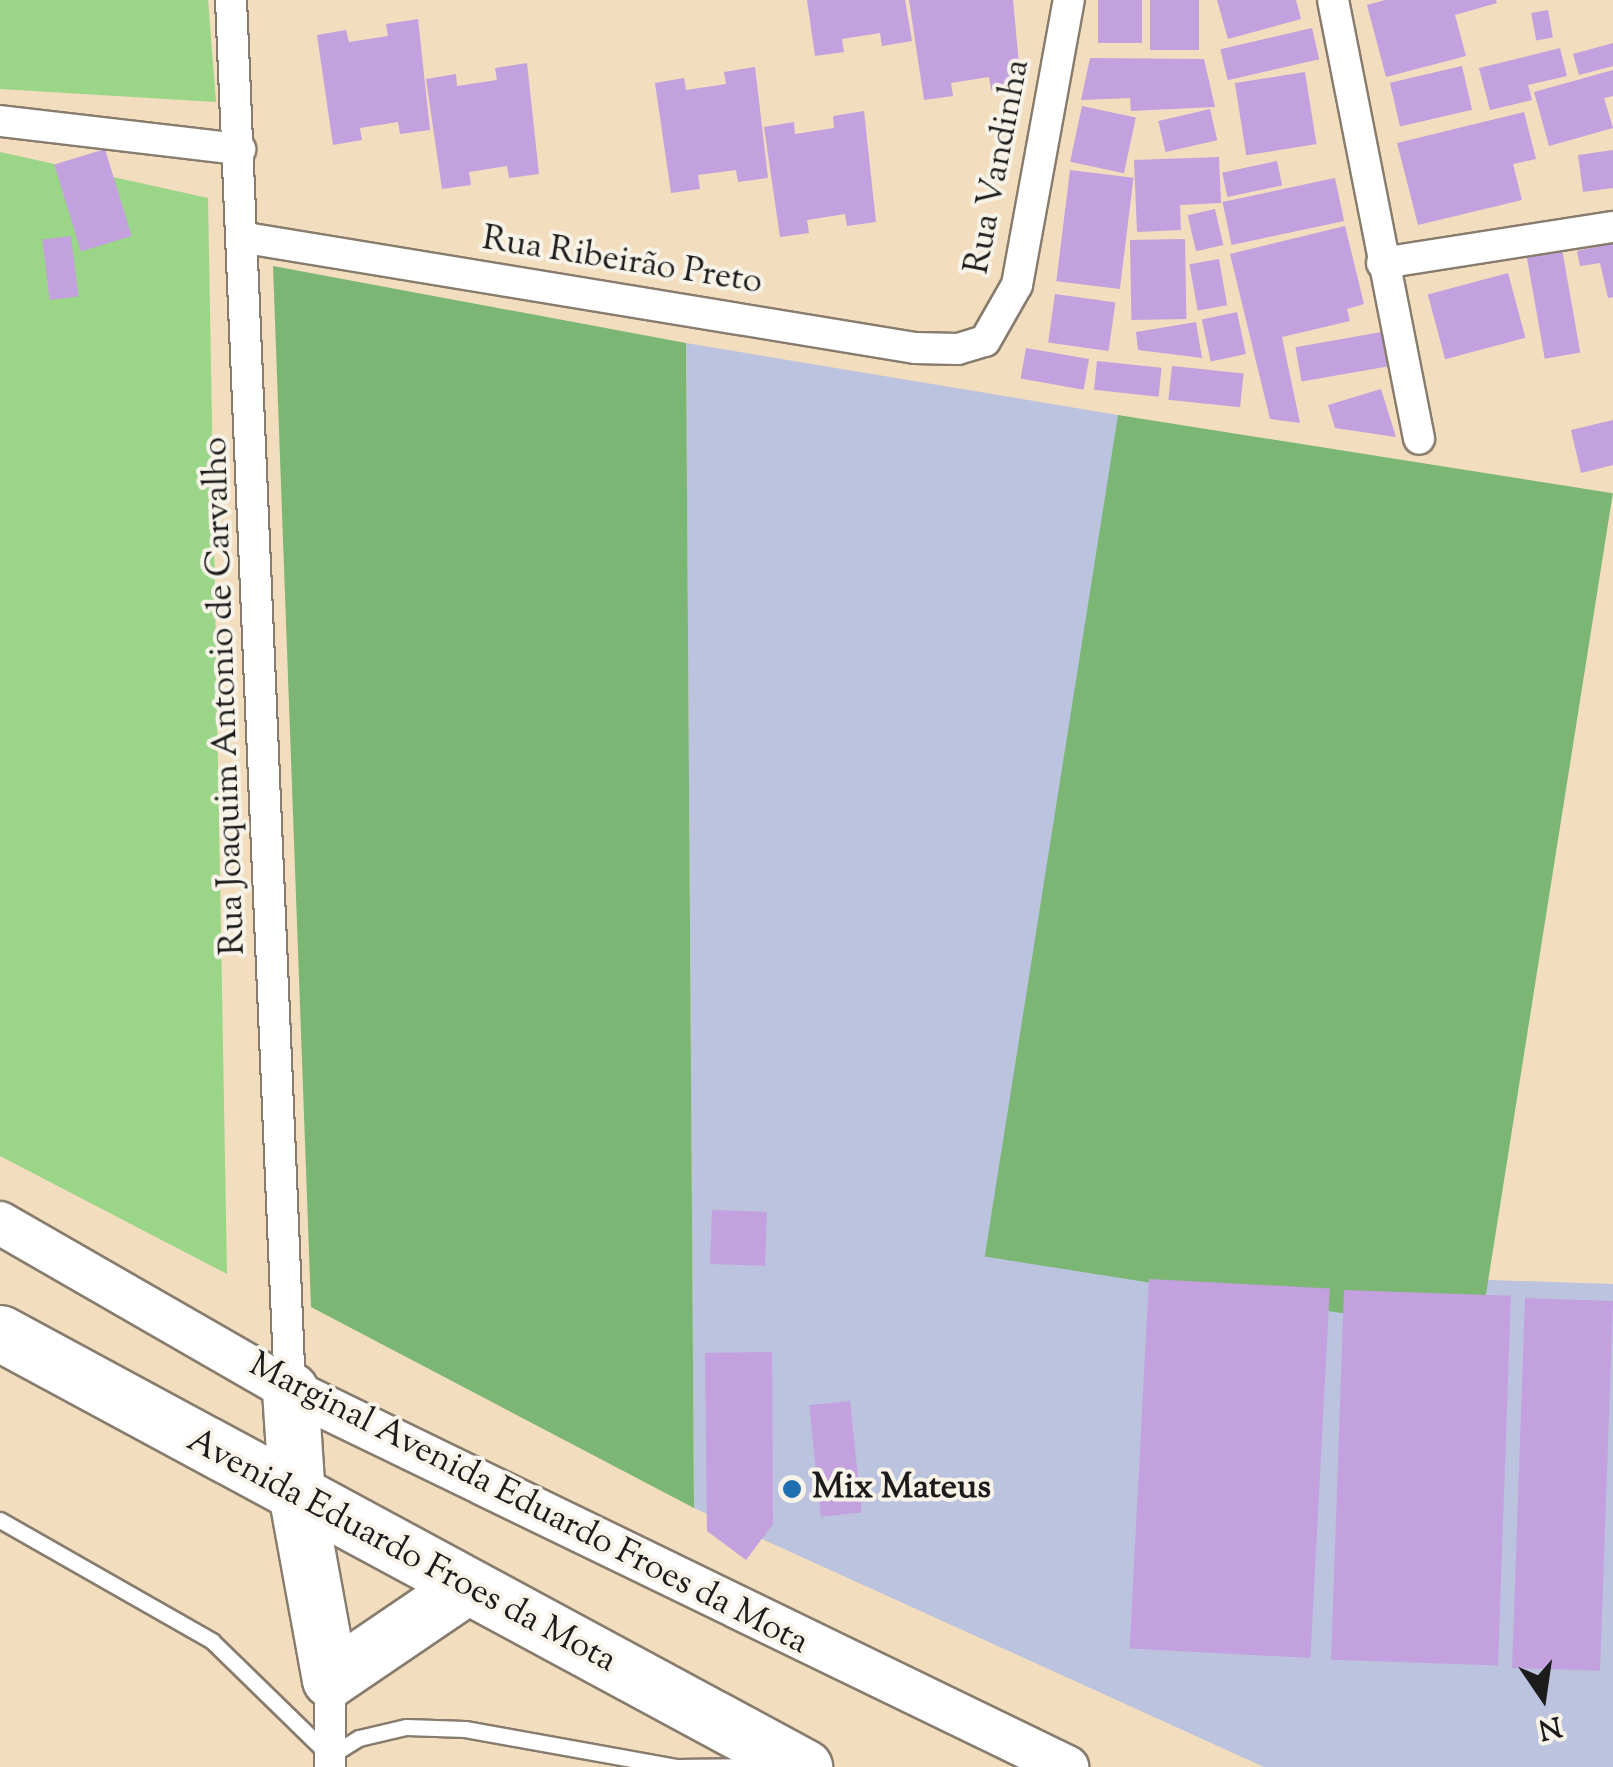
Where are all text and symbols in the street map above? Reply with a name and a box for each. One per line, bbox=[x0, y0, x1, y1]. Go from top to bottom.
street label: Rua Vandinha bbox=[958, 56, 1040, 278]
street label: Rua Ribeirão Preto bbox=[479, 219, 765, 305]
street label: Rua Joaquim Antonio de Carvalho bbox=[196, 436, 256, 956]
street label: Marginal Avenida Eduardo Froes da Mota bbox=[241, 1345, 815, 1665]
street label: Avenida Eduardo Froes da Mota bbox=[179, 1421, 623, 1683]
place label: Mix Mateus bbox=[812, 1468, 991, 1510]
marker: Mix Mateus bbox=[781, 1478, 803, 1500]
north arrow bbox=[1493, 1647, 1593, 1747]
text: N bbox=[1534, 1704, 1565, 1748]

